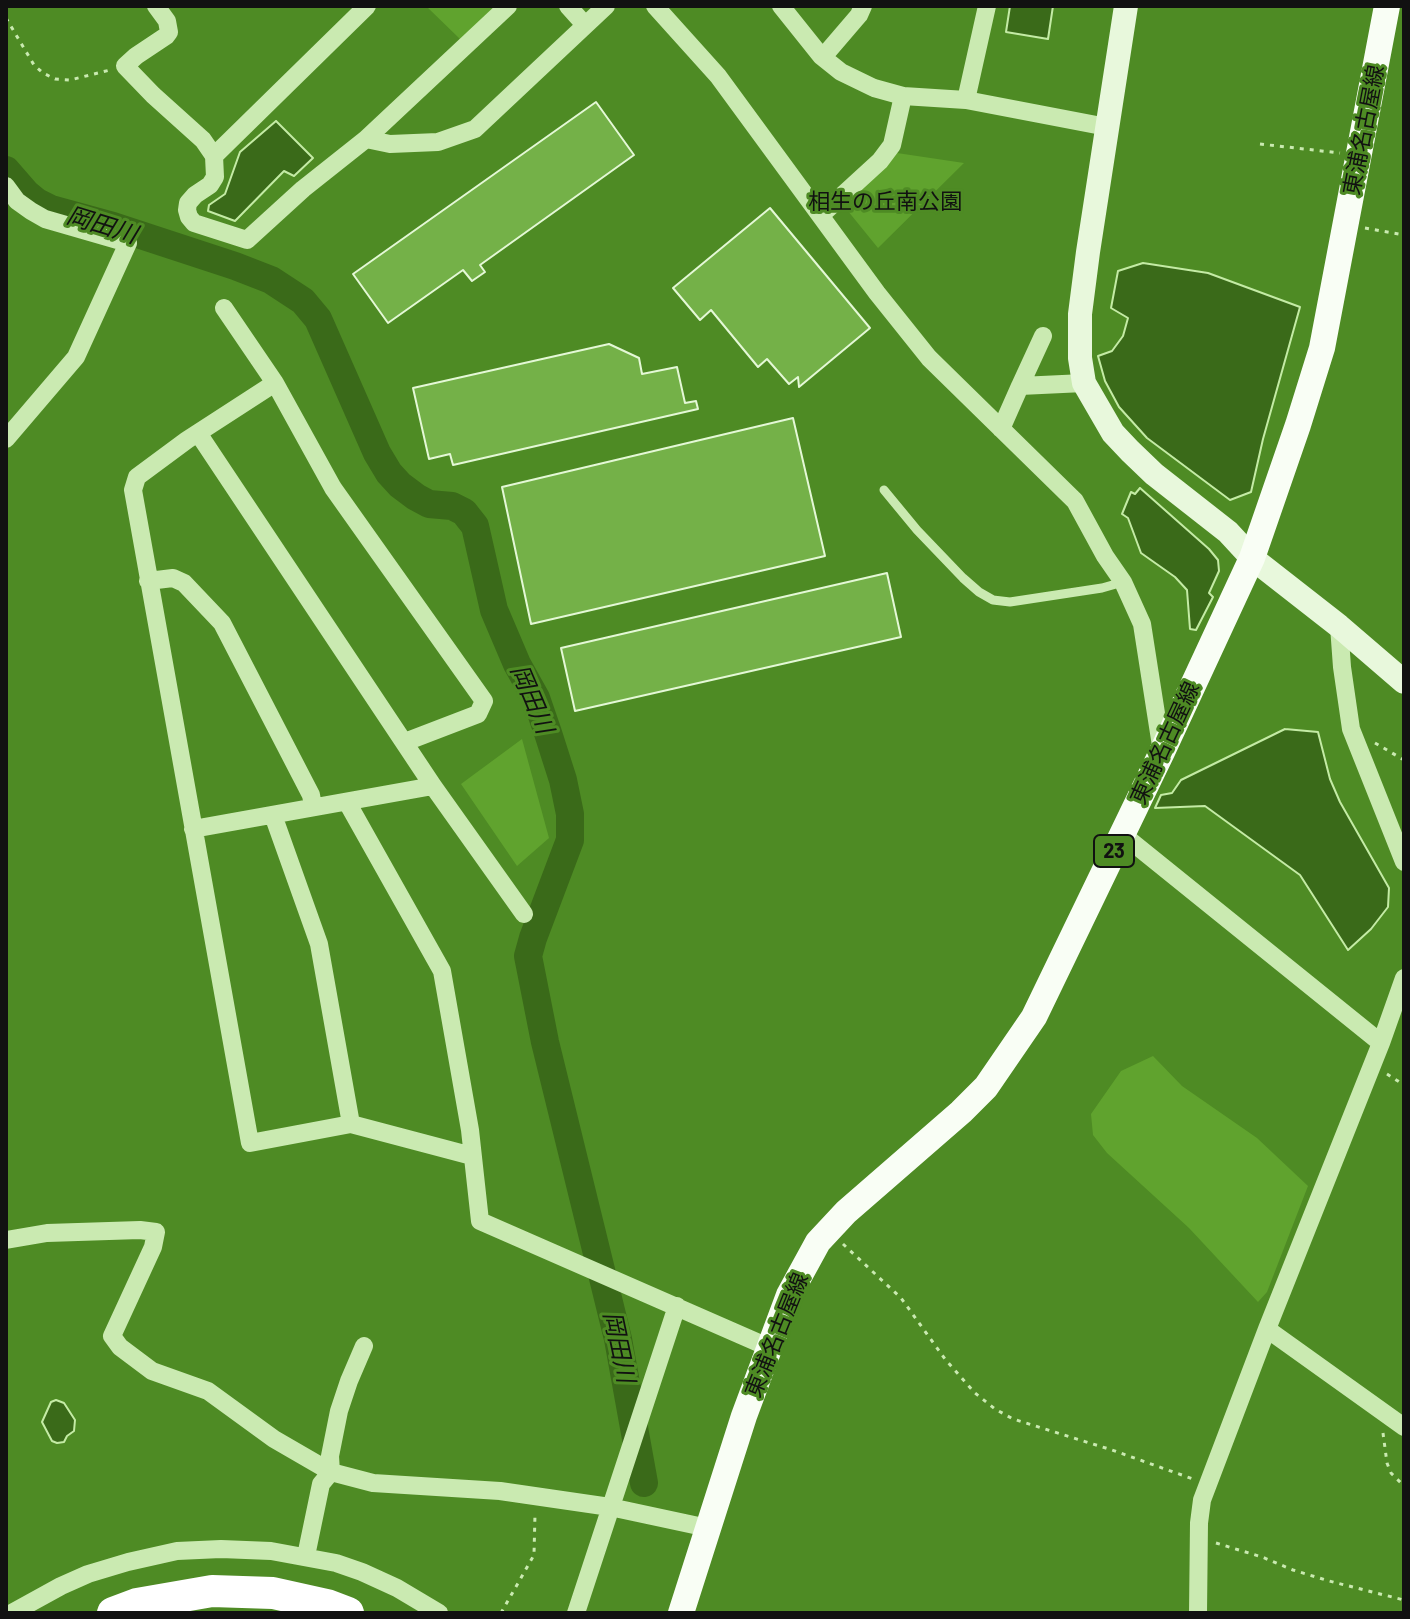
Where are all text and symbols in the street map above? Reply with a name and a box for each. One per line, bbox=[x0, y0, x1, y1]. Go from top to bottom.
street label: 東浦名古屋線 bbox=[1338, 63, 1390, 197]
park label: 相生の丘南公園 bbox=[808, 189, 962, 215]
water label: 岡田川 bbox=[63, 201, 141, 249]
water label: 岡田川 bbox=[505, 660, 559, 738]
street label: 東浦名古屋線 bbox=[1125, 678, 1205, 808]
road number: 23 bbox=[1094, 835, 1134, 867]
street label: 東浦名古屋線 bbox=[740, 1269, 814, 1401]
water label: 岡田川 bbox=[597, 1309, 641, 1385]

